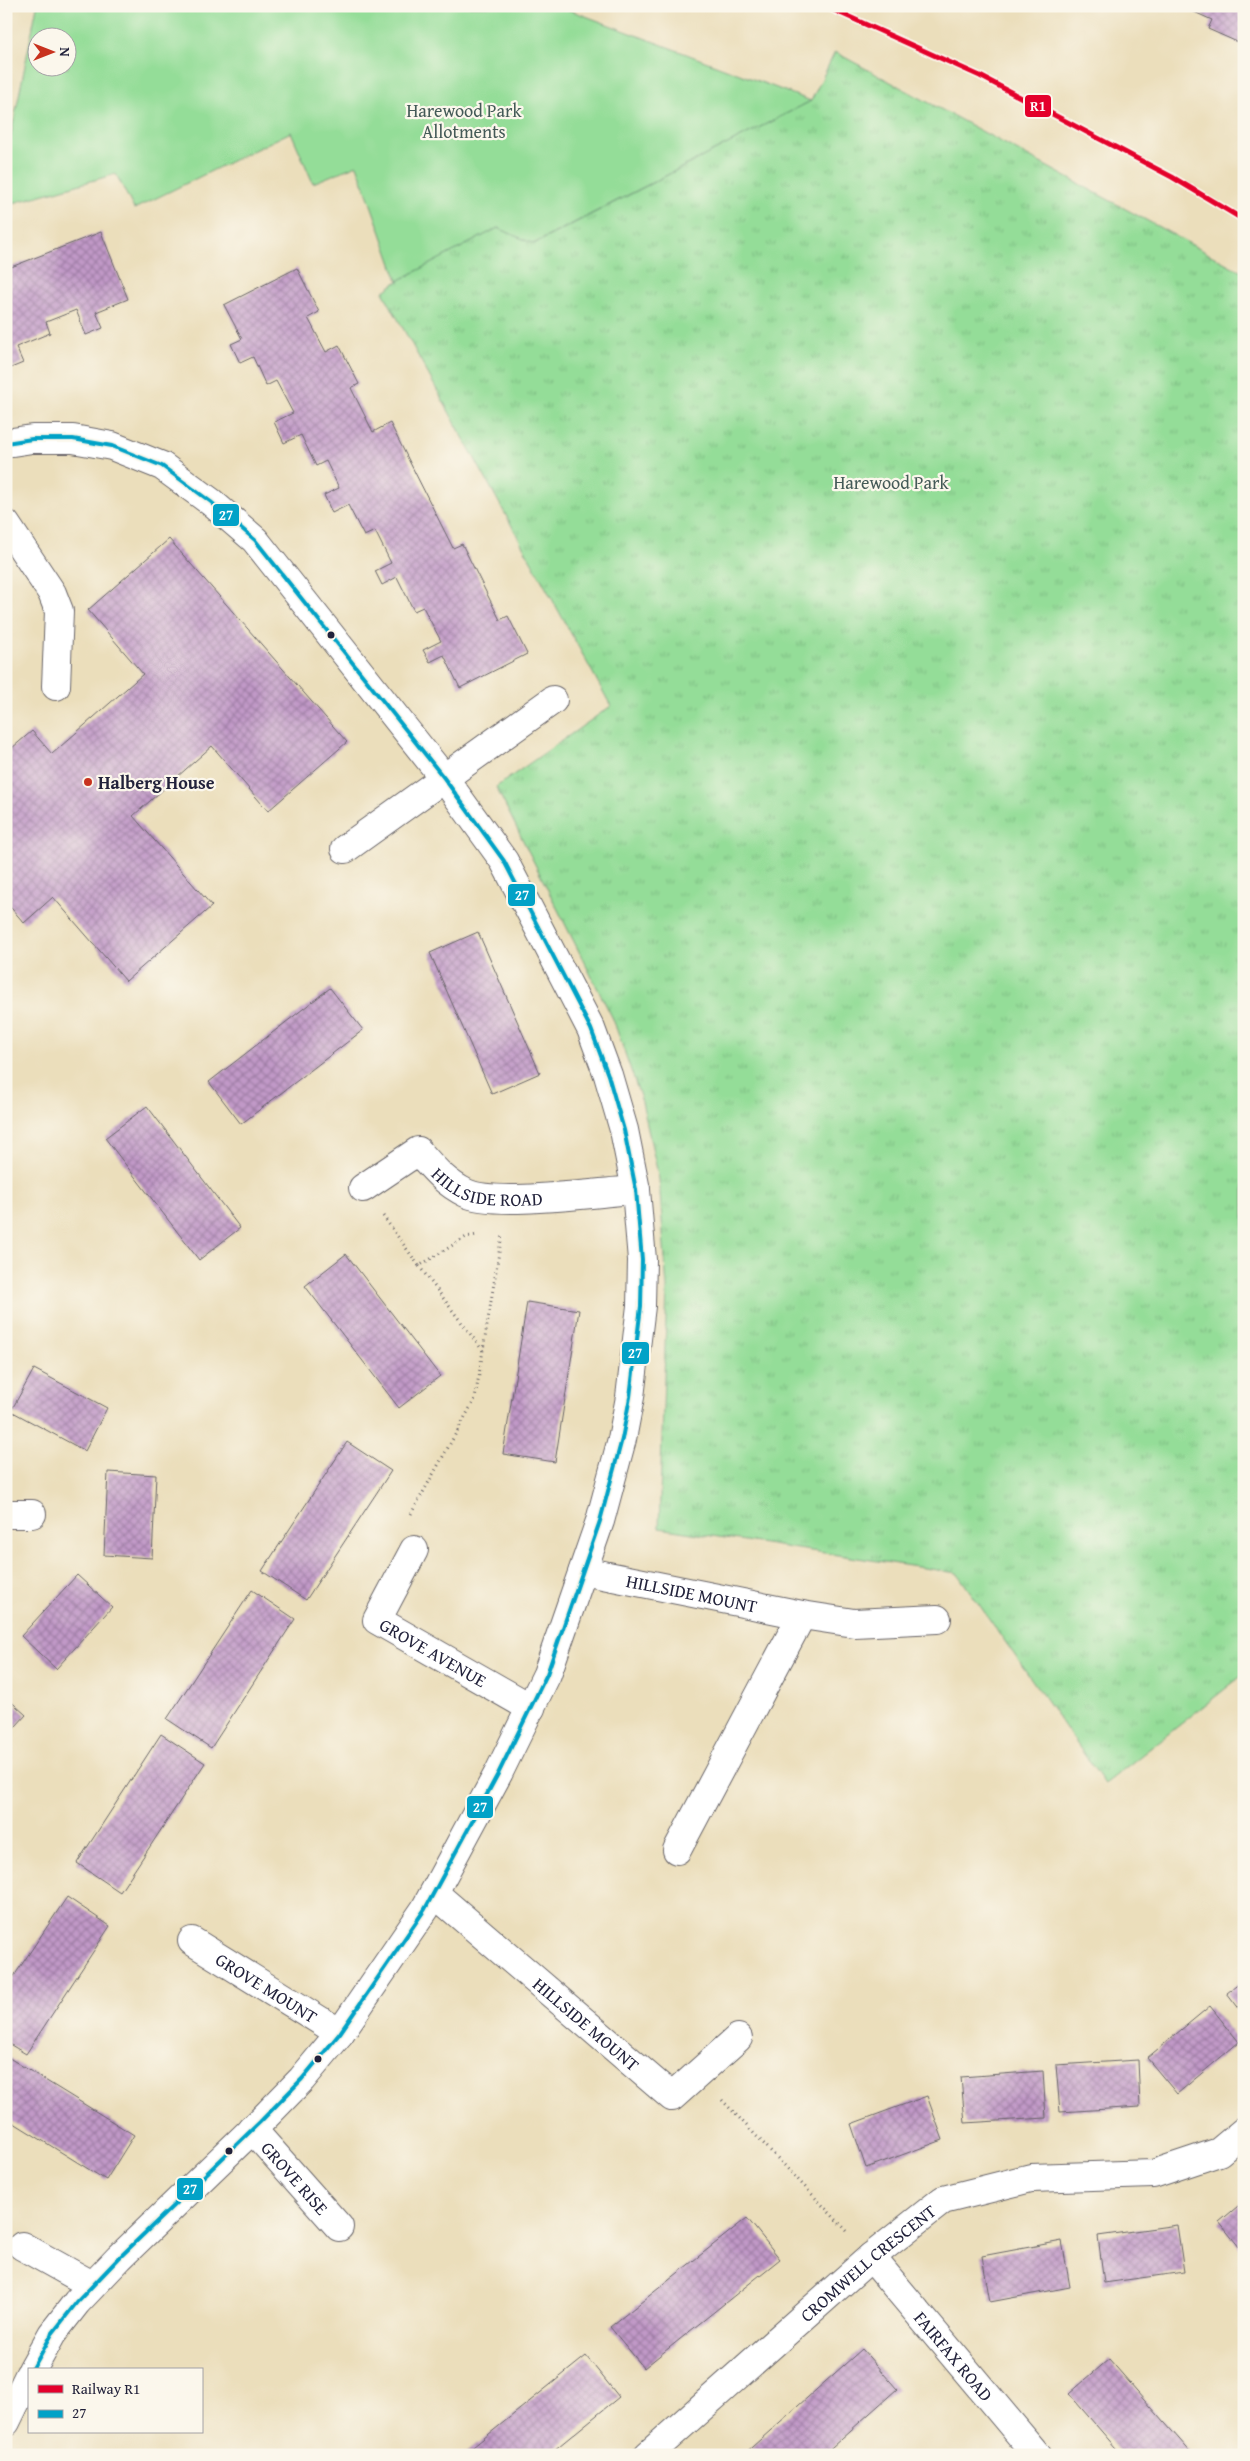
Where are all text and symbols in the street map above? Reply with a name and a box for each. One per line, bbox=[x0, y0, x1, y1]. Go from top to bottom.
north arrow bbox=[28, 28, 78, 78]
text: N bbox=[55, 47, 75, 57]
line badge: R1 bbox=[1024, 94, 1052, 118]
text: R1 bbox=[1030, 96, 1046, 116]
park label: Harewood Park Allotments bbox=[406, 97, 522, 145]
park label: Harewood Park bbox=[833, 469, 949, 496]
line badge: 27 bbox=[212, 503, 240, 527]
text: 27 bbox=[219, 505, 233, 525]
unlabelled marker bbox=[326, 630, 336, 640]
place label: Halberg House bbox=[98, 769, 215, 796]
marker: Halberg House bbox=[82, 776, 94, 788]
line badge: 27 bbox=[507, 883, 536, 907]
text: 27 bbox=[515, 885, 529, 905]
street label: HILLSIDE ROAD bbox=[426, 1160, 543, 1212]
line badge: 27 bbox=[621, 1341, 650, 1365]
text: 27 bbox=[628, 1343, 642, 1363]
street label: HILLSIDE MOUNT bbox=[624, 1567, 760, 1619]
street label: GROVE AVENUE bbox=[375, 1611, 492, 1694]
line badge: 27 bbox=[466, 1795, 494, 1819]
text: 27 bbox=[473, 1797, 487, 1817]
street label: GROVE MOUNT bbox=[210, 1945, 323, 2029]
street label: HILLSIDE MOUNT bbox=[527, 1970, 646, 2077]
unlabelled marker bbox=[313, 2054, 323, 2064]
street label: GROVE RISE bbox=[255, 2135, 335, 2220]
unlabelled marker bbox=[224, 2146, 234, 2156]
line badge: 27 bbox=[176, 2177, 204, 2201]
text: 27 bbox=[183, 2179, 197, 2199]
street label: CROMWELL CRESCENT bbox=[794, 2197, 941, 2328]
street label: FAIRFAX ROAD bbox=[908, 2305, 1000, 2407]
legend bbox=[28, 2368, 202, 2434]
text: Railway R1 bbox=[72, 2378, 140, 2399]
text: 27 bbox=[72, 2402, 86, 2423]

